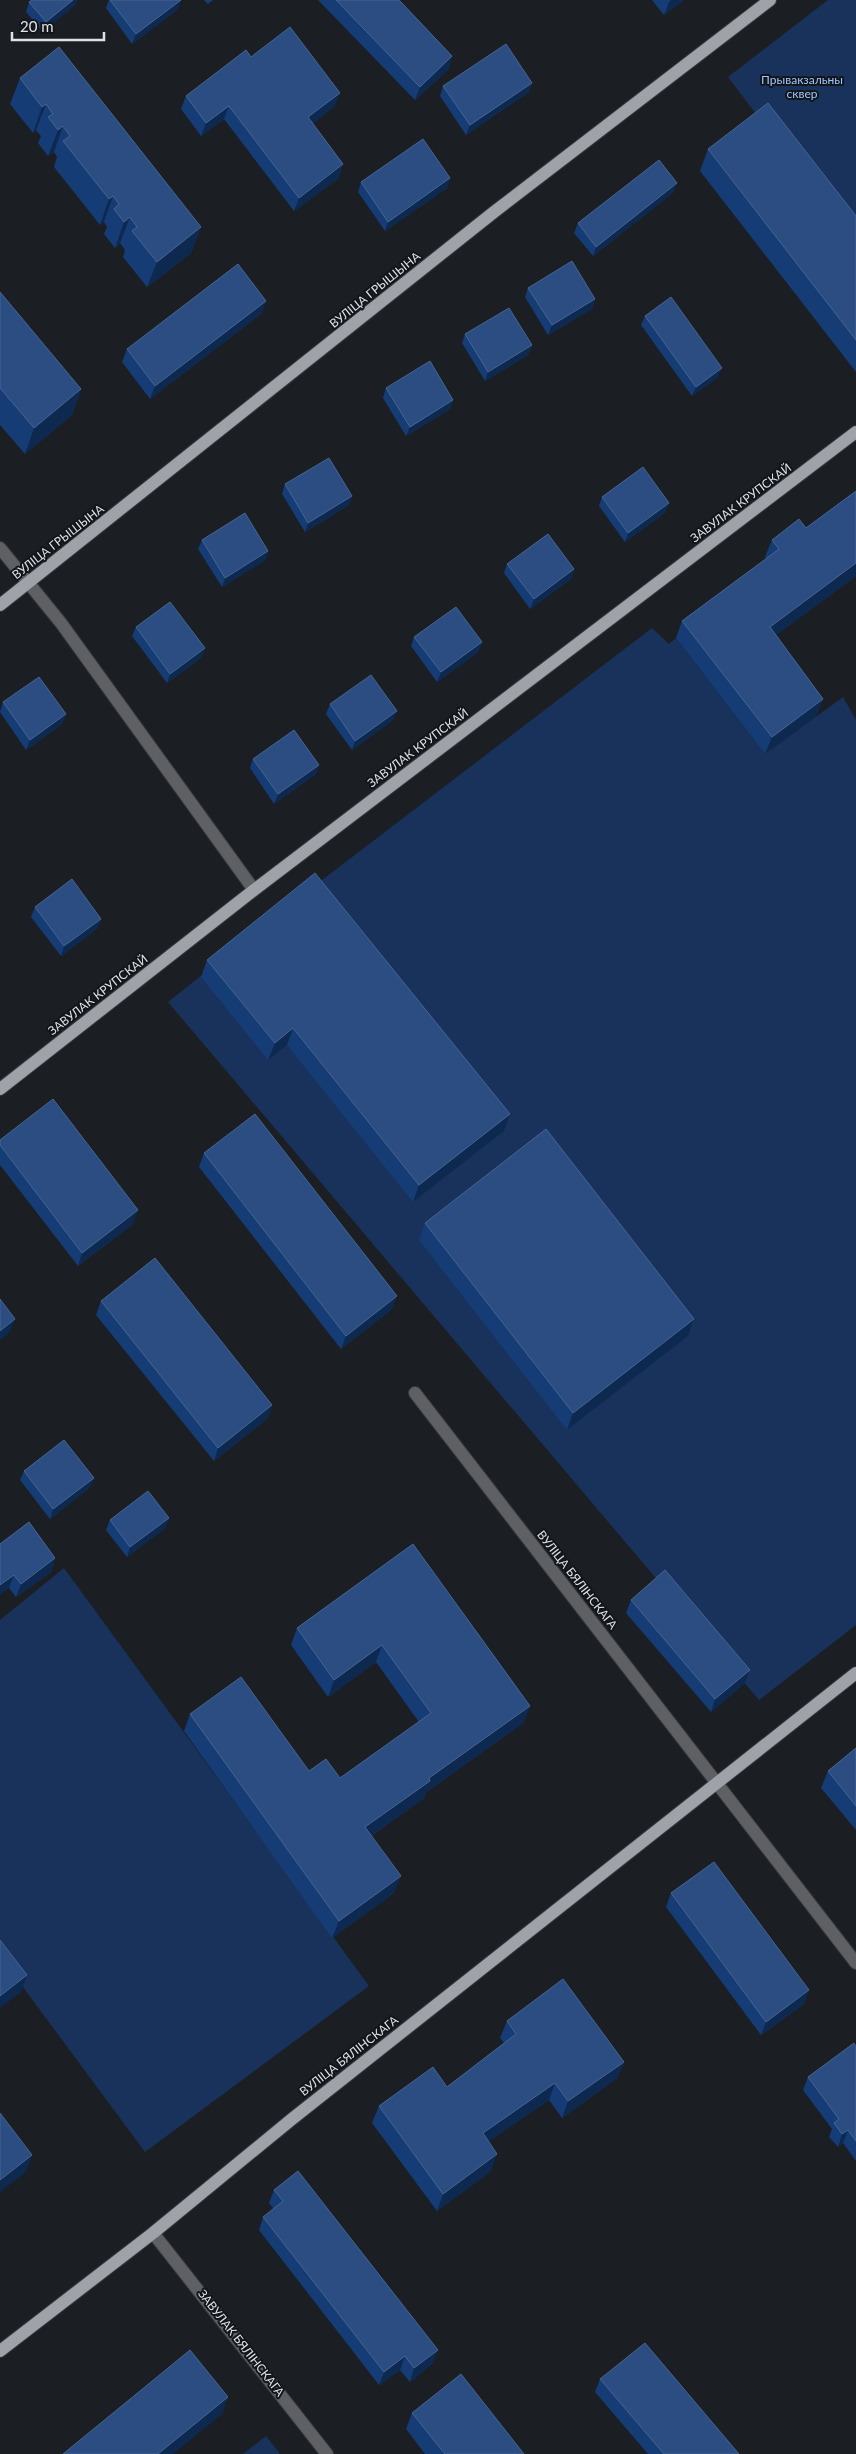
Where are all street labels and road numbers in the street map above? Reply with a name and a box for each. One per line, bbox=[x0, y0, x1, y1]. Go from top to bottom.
street label: ВУЛІЦА ГРЫШЫНА bbox=[326, 248, 424, 331]
street label: ЗАВУЛАК КРУПСКАЙ bbox=[687, 460, 794, 545]
street label: ВУЛІЦА ГРЫШЫНА bbox=[9, 501, 107, 582]
street label: ЗАВУЛАК КРУПСКАЙ bbox=[364, 705, 471, 790]
street label: ЗАВУЛАК КРУПСКАЙ bbox=[45, 951, 150, 1038]
street label: ВУЛІЦА БЯЛІНСКАГА bbox=[534, 1527, 621, 1633]
street label: ВУЛІЦА БЯЛІНСКАГА bbox=[296, 2012, 402, 2099]
street label: ЗАВУЛАК БЯЛІНСКАГА bbox=[195, 2286, 288, 2400]

